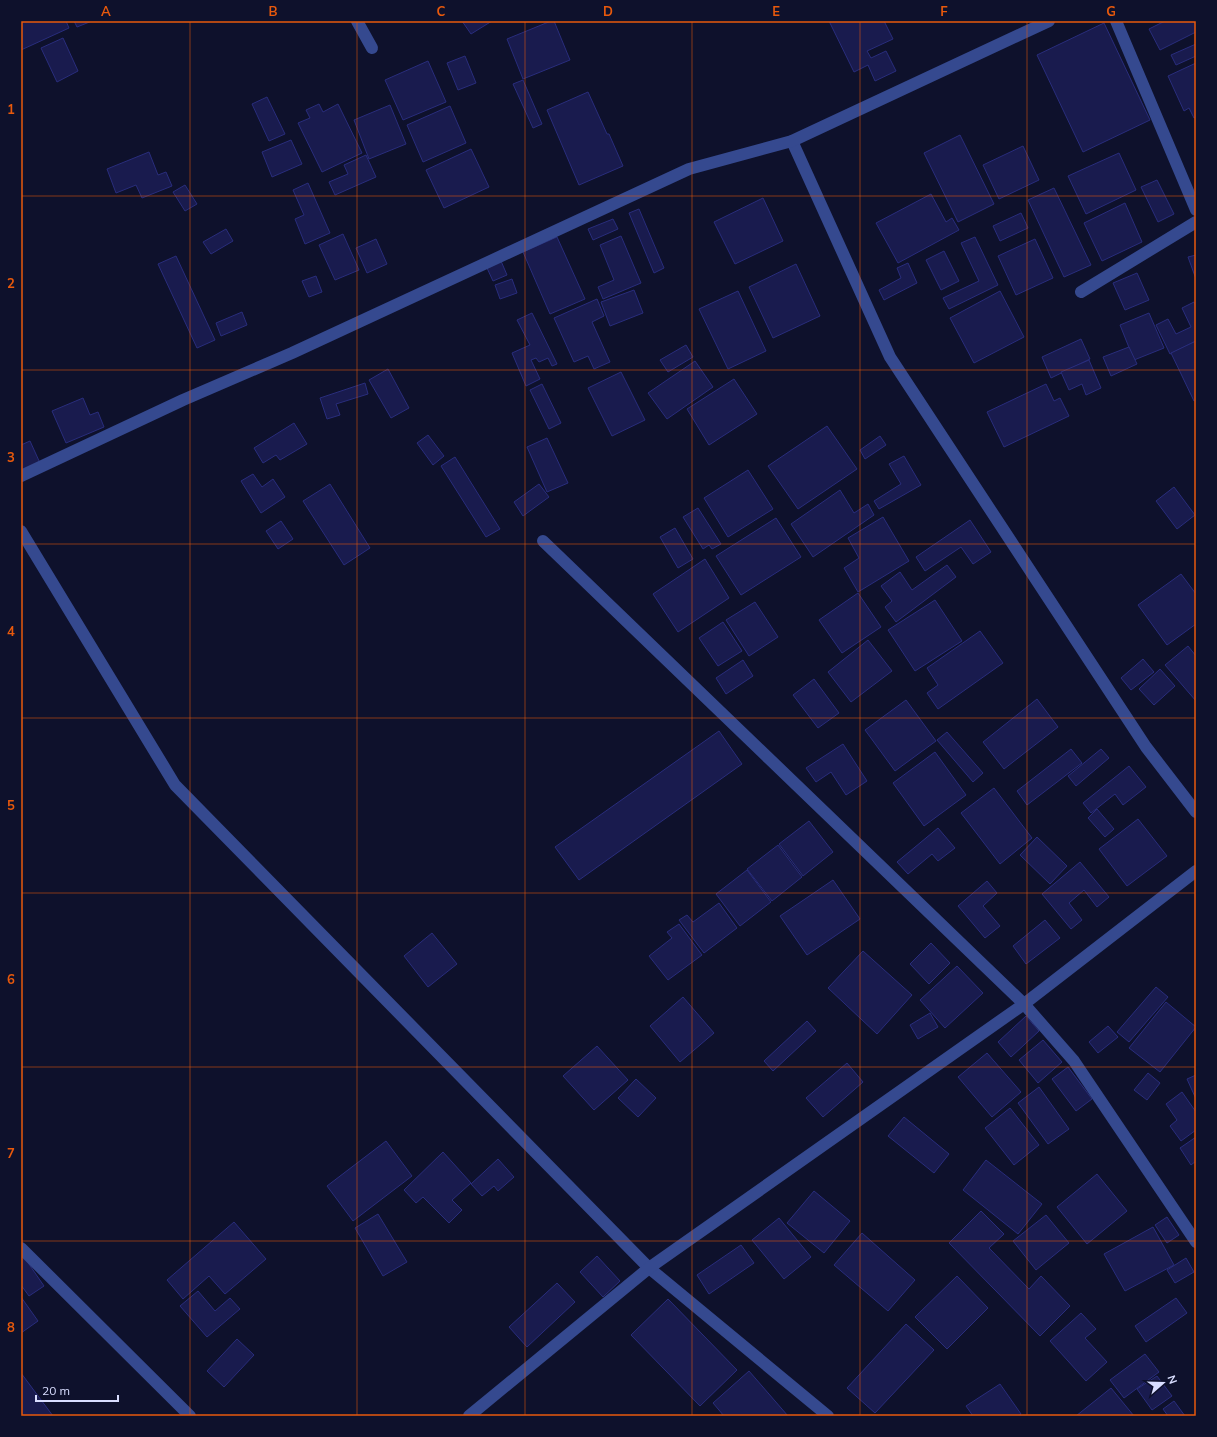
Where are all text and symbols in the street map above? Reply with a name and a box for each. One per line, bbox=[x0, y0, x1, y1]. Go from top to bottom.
text: A bbox=[101, 3, 111, 19]
text: B bbox=[269, 3, 278, 19]
text: C bbox=[437, 3, 446, 19]
text: D bbox=[603, 3, 613, 19]
text: E bbox=[772, 3, 780, 19]
text: F bbox=[940, 3, 948, 19]
text: G bbox=[1106, 3, 1116, 19]
text: 1 bbox=[7, 101, 15, 117]
text: 2 bbox=[7, 275, 15, 291]
text: 3 bbox=[7, 449, 15, 465]
text: 4 bbox=[7, 623, 15, 639]
text: 5 bbox=[7, 797, 15, 813]
text: 6 bbox=[7, 971, 15, 987]
text: 7 bbox=[7, 1145, 15, 1161]
text: 8 bbox=[7, 1319, 15, 1335]
north arrow bbox=[1143, 1363, 1183, 1403]
text: N bbox=[1164, 1373, 1180, 1386]
scale bar bbox=[36, 1377, 118, 1403]
text: 20 m bbox=[42, 1383, 70, 1398]

